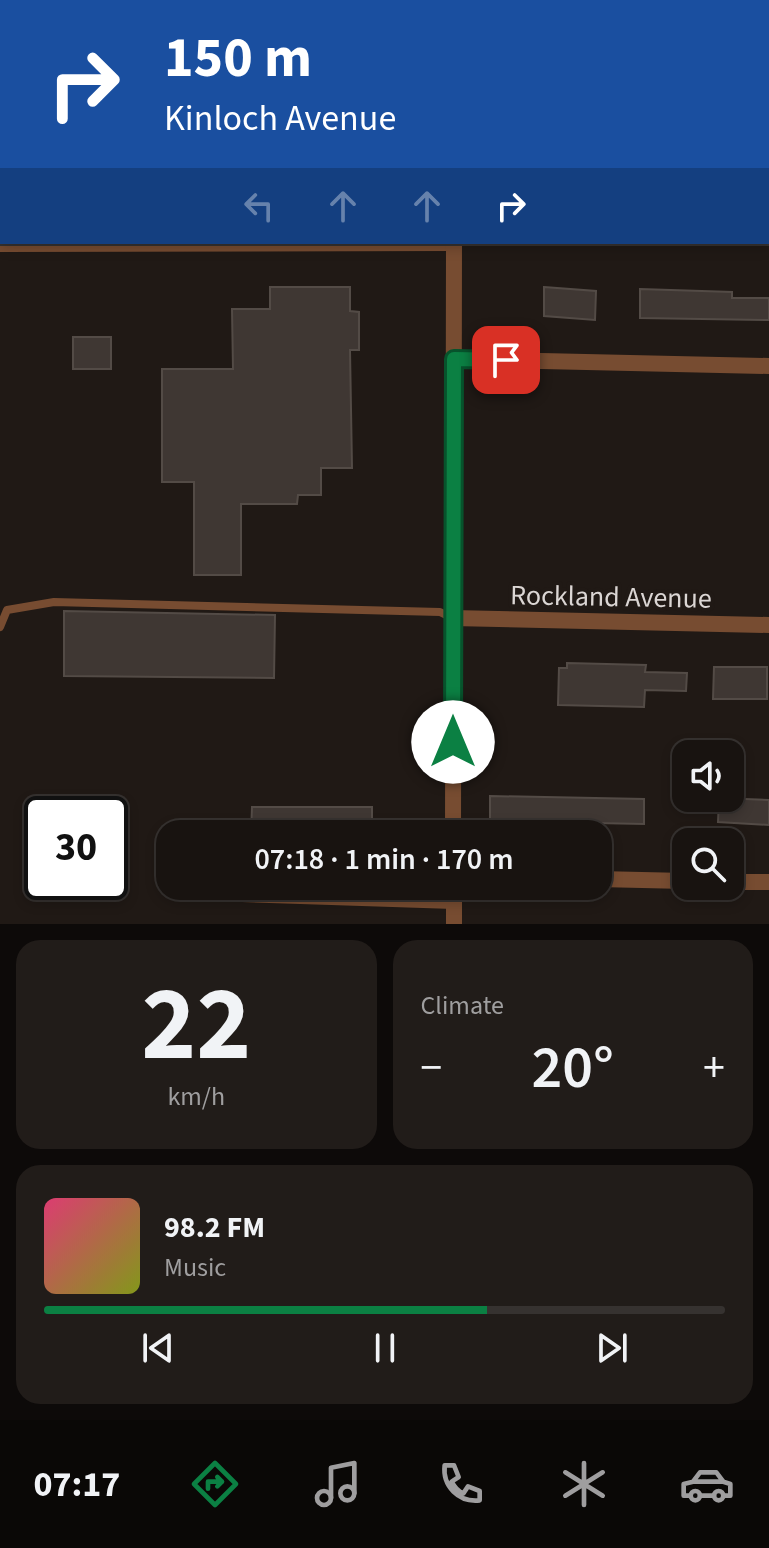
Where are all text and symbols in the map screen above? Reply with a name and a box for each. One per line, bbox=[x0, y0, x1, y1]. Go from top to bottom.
text: 150 m bbox=[164, 19, 312, 98]
icon: right bbox=[32, 32, 136, 136]
text: Kinloch Avenue bbox=[164, 93, 396, 144]
icon: left bbox=[237, 184, 281, 228]
icon: ahead bbox=[321, 184, 365, 228]
icon: ahead bbox=[405, 184, 449, 228]
icon: right bbox=[489, 184, 533, 228]
pin bbox=[472, 326, 540, 394]
icon: arrive bbox=[484, 338, 528, 382]
street label: Rockland Avenue bbox=[510, 575, 712, 619]
position arrow bbox=[411, 700, 495, 784]
map controls bbox=[672, 740, 744, 900]
button: sound bbox=[672, 740, 744, 812]
speed limit sign: 30 bbox=[24, 796, 128, 900]
button: search bbox=[672, 828, 744, 900]
text: 07:18 · 1 min · 170 m bbox=[254, 838, 514, 881]
text: 22 bbox=[141, 952, 251, 1100]
text: Climate bbox=[421, 987, 504, 1024]
text: 20° bbox=[532, 1026, 614, 1111]
text: − bbox=[421, 1037, 442, 1100]
text: + bbox=[703, 1037, 725, 1100]
text: km/h bbox=[167, 1078, 225, 1115]
text: 98.2 FM bbox=[164, 1206, 265, 1249]
text: Music bbox=[164, 1249, 226, 1286]
icon: previous bbox=[136, 1326, 180, 1370]
icon: pause bbox=[363, 1326, 407, 1370]
icon: next bbox=[590, 1326, 634, 1370]
icon: directions bbox=[187, 1456, 243, 1512]
icon: music bbox=[310, 1456, 366, 1512]
icon: phone bbox=[433, 1456, 489, 1512]
icon: climate bbox=[556, 1456, 612, 1512]
icon: car bbox=[679, 1456, 735, 1512]
text: 07:17 bbox=[34, 1459, 120, 1510]

